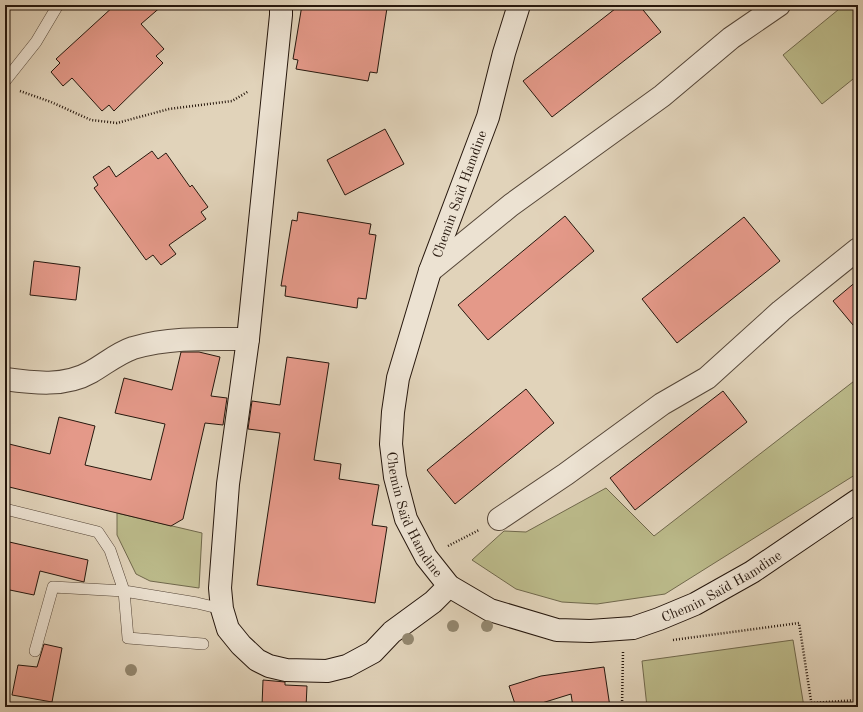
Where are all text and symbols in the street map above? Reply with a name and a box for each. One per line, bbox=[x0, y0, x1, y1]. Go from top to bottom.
street label: Chemin Saïd Hamdine bbox=[430, 129, 490, 260]
street label: Chemin Saïd Hamdine bbox=[384, 451, 445, 580]
street label: Chemin Saïd Hamdine bbox=[659, 548, 784, 625]

